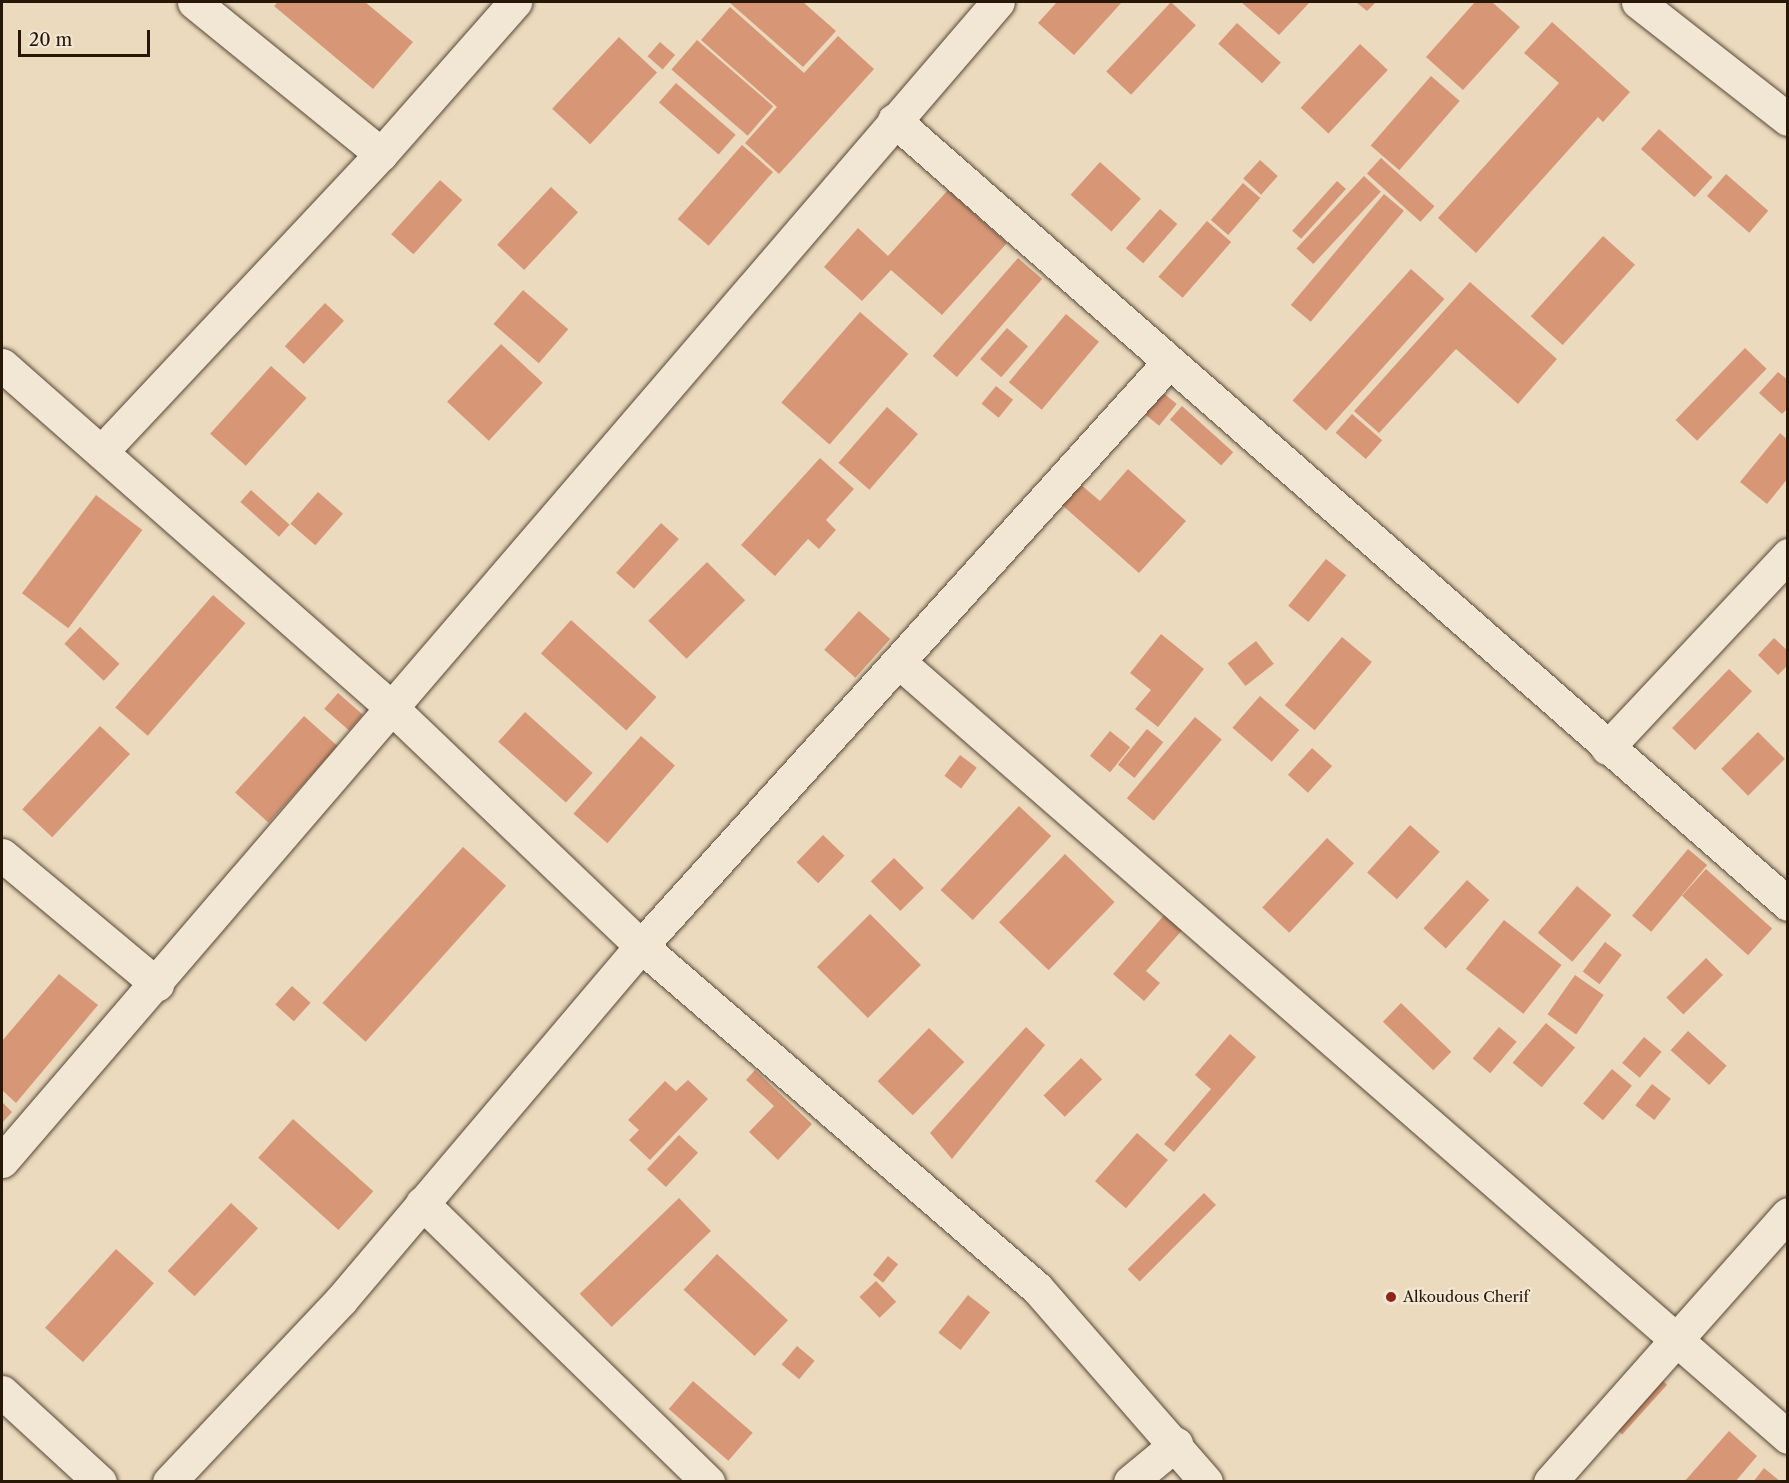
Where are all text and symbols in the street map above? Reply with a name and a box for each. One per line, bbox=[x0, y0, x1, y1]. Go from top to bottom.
scale bar bbox=[21, 18, 153, 56]
text: 20 m bbox=[29, 29, 72, 51]
place label: Alkoudous Cherif bbox=[1403, 1288, 1529, 1306]
marker: Alkoudous Cherif bbox=[1384, 1290, 1398, 1304]

